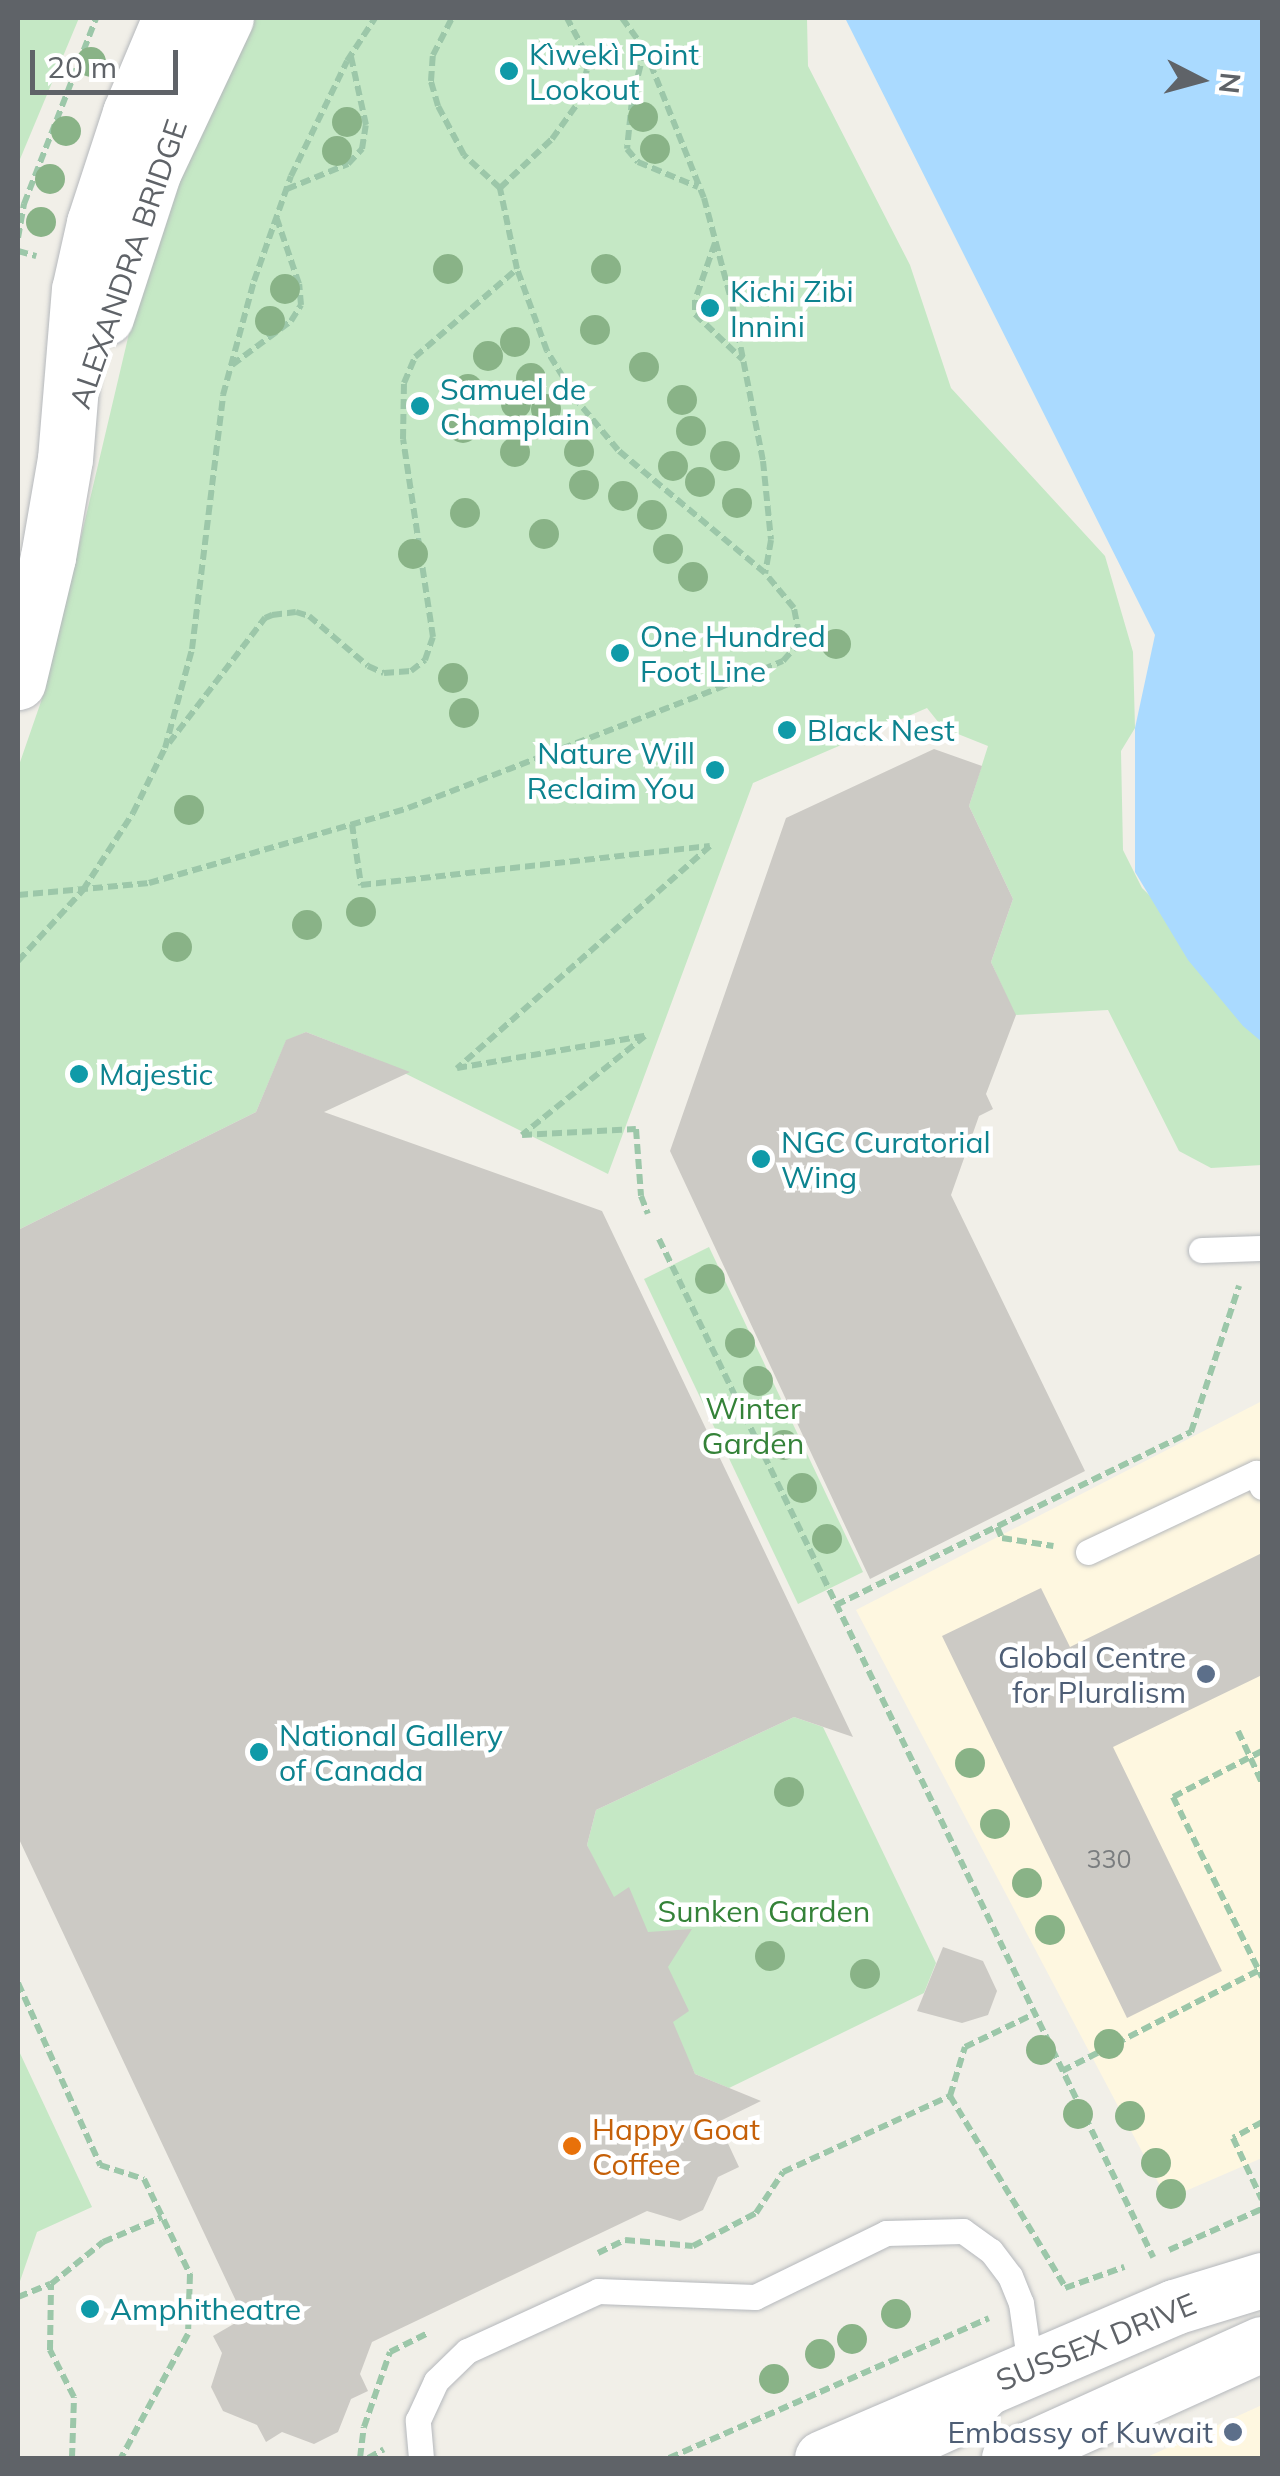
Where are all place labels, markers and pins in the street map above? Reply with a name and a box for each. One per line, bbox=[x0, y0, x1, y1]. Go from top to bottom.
place label: Kìwekì Point Lookout bbox=[529, 36, 699, 106]
marker: Kìwekì Point Lookout bbox=[498, 60, 520, 82]
place label: Kichi Zibi Innini bbox=[730, 273, 854, 344]
marker: Kichi Zibi Innini bbox=[699, 297, 721, 319]
place label: Samuel de Champlain bbox=[440, 371, 590, 442]
marker: Samuel de Champlain bbox=[409, 395, 431, 417]
place label: One Hundred Foot Line bbox=[640, 618, 826, 688]
marker: One Hundred Foot Line bbox=[609, 642, 631, 664]
place label: Black Nest bbox=[807, 712, 955, 748]
marker: Black Nest bbox=[776, 719, 798, 741]
place label: Nature Will Reclaim You bbox=[527, 735, 695, 806]
marker: Nature Will Reclaim You bbox=[704, 759, 726, 781]
place label: Majestic bbox=[99, 1056, 213, 1092]
marker: Majestic bbox=[68, 1063, 90, 1085]
place label: NGC Curatorial Wing bbox=[781, 1124, 991, 1194]
marker: NGC Curatorial Wing bbox=[750, 1148, 772, 1170]
place label: Global Centre for Pluralism bbox=[998, 1639, 1186, 1710]
marker: Global Centre for Pluralism bbox=[1195, 1663, 1217, 1685]
place label: National Gallery of Canada bbox=[279, 1717, 503, 1788]
marker: National Gallery of Canada bbox=[248, 1741, 270, 1763]
place label: Happy Goat Coffee bbox=[592, 2111, 760, 2182]
marker: Happy Goat Coffee bbox=[561, 2135, 583, 2157]
place label: Amphitheatre bbox=[110, 2291, 301, 2327]
marker: Amphitheatre bbox=[79, 2298, 101, 2320]
place label: Embassy of Kuwait bbox=[947, 2414, 1213, 2450]
marker: Embassy of Kuwait bbox=[1222, 2421, 1244, 2443]

